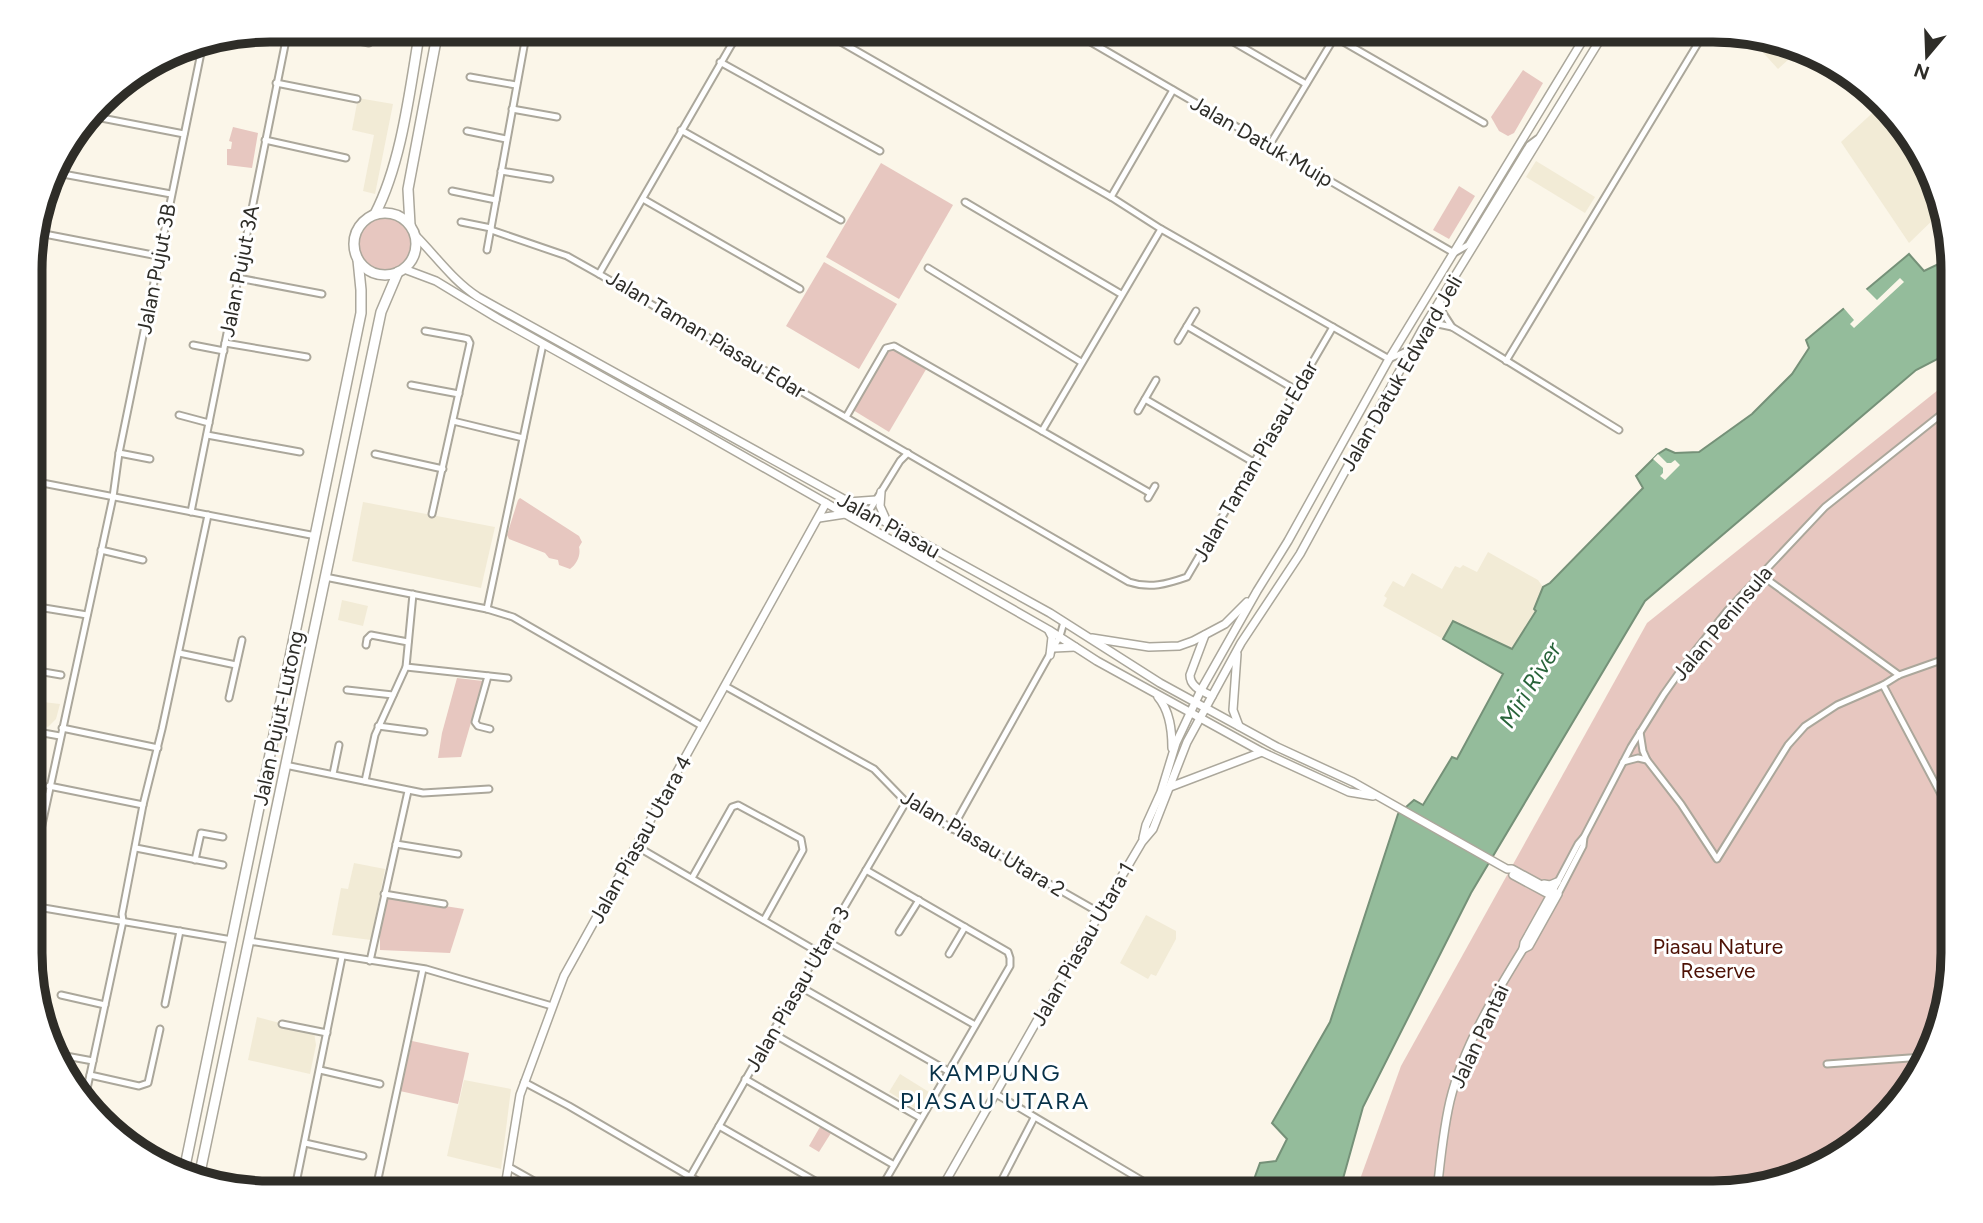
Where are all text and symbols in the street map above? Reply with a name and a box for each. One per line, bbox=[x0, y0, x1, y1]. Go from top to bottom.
north arrow bbox=[1892, 21, 1962, 91]
text: N bbox=[1911, 58, 1932, 85]
street label: Jalan Datuk Muip bbox=[1186, 90, 1338, 192]
street label: Jalan Pujut 3B bbox=[131, 202, 181, 336]
street label: Jalan Pujut 3A bbox=[214, 203, 264, 339]
street label: Jalan Taman Piasau Edar bbox=[602, 265, 810, 403]
street label: Jalan Datuk Edward Jeli bbox=[1335, 271, 1467, 475]
street label: Jalan Taman Piasau Edar bbox=[1187, 356, 1323, 566]
street label: Jalan Piasau bbox=[833, 487, 945, 563]
street label: Jalan Peninsula bbox=[1667, 560, 1777, 686]
street label: Jalan Pujut-Lutong bbox=[247, 628, 309, 808]
water label: Miri River bbox=[1493, 636, 1568, 733]
street label: Jalan Piasau Utara 4 bbox=[583, 751, 697, 927]
street label: Jalan Piasau Utara 2 bbox=[896, 784, 1070, 902]
street label: Jalan Piasau Utara 1 bbox=[1025, 858, 1139, 1030]
street label: Jalan Piasau Utara 3 bbox=[739, 902, 855, 1076]
park label: Piasau Nature Reserve bbox=[1653, 934, 1783, 983]
street label: Jalan Pantai bbox=[1444, 980, 1514, 1092]
district label: KAMPUNG PIASAU UTARA bbox=[900, 1058, 1090, 1115]

